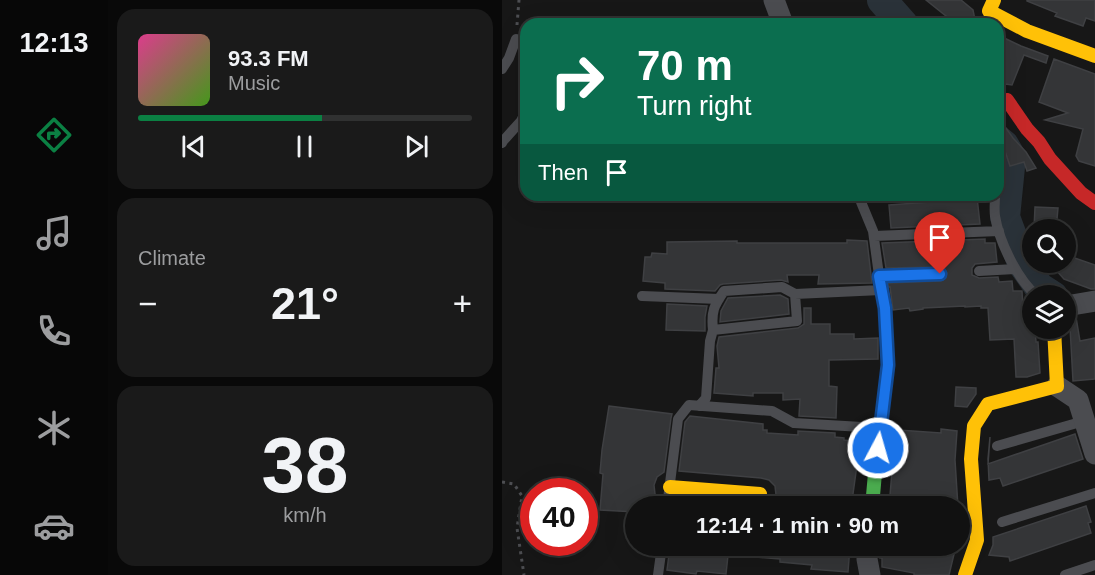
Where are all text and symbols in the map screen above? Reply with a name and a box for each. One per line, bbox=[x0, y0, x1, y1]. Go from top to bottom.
text: 12:13 bbox=[19, 28, 89, 58]
icon: right bbox=[538, 42, 616, 120]
text: 70 m bbox=[637, 42, 733, 89]
text: 93.3 FM bbox=[228, 46, 309, 71]
text: Music bbox=[228, 72, 280, 94]
text: Turn right bbox=[637, 91, 752, 121]
icon: directions bbox=[33, 114, 75, 156]
icon: previous bbox=[177, 130, 210, 163]
icon: pause bbox=[288, 130, 321, 163]
icon: next bbox=[400, 130, 433, 163]
icon: arrive bbox=[600, 156, 633, 189]
text: Then bbox=[538, 160, 588, 185]
icon: music bbox=[33, 212, 75, 254]
pin bbox=[914, 212, 965, 274]
map controls bbox=[1022, 219, 1076, 339]
button: search bbox=[1022, 219, 1076, 273]
icon: arrive bbox=[923, 221, 956, 254]
text: Climate bbox=[138, 247, 206, 269]
text: 21° bbox=[271, 278, 339, 329]
text: − bbox=[138, 285, 157, 322]
text: + bbox=[453, 285, 472, 322]
button: layers bbox=[1022, 285, 1076, 339]
icon: phone bbox=[33, 310, 75, 352]
icon: climate bbox=[33, 407, 75, 449]
position arrow bbox=[846, 416, 910, 480]
text: 38 bbox=[262, 421, 348, 509]
speed limit sign: 40 bbox=[520, 478, 598, 556]
text: km/h bbox=[283, 504, 327, 526]
icon: car bbox=[33, 505, 75, 547]
text: 12:14 · 1 min · 90 m bbox=[696, 513, 899, 538]

